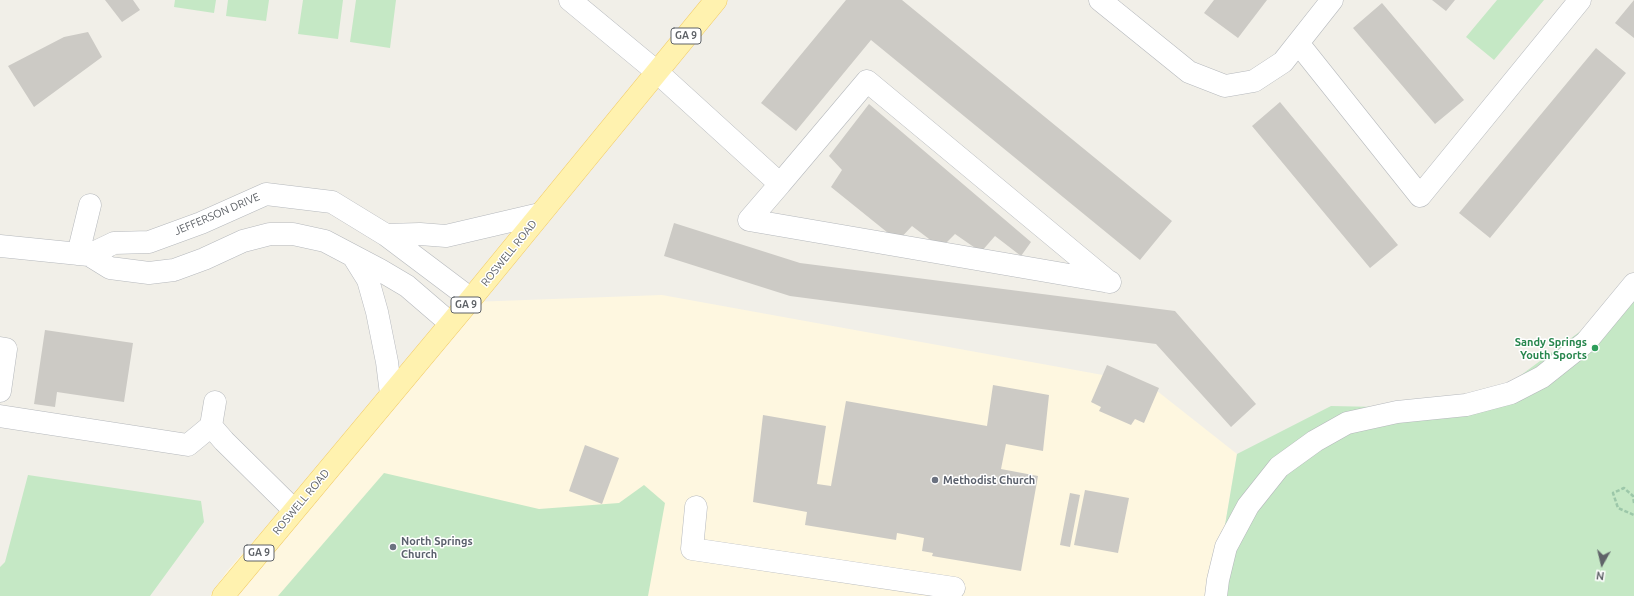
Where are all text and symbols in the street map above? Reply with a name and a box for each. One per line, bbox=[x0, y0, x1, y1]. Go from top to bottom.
road number: GA 9 bbox=[671, 28, 701, 44]
street label: JEFFERSON DRIVE bbox=[172, 190, 262, 238]
street label: ROSWELL ROAD bbox=[478, 217, 540, 289]
road number: GA 9 bbox=[451, 297, 481, 313]
place label: Sandy Springs Youth Sports bbox=[1515, 335, 1587, 361]
marker: Sandy Springs Youth Sports bbox=[1590, 343, 1600, 353]
street label: ROSWELL ROAD bbox=[270, 467, 332, 537]
place label: Methodist Church bbox=[943, 473, 1035, 487]
marker: Methodist Church bbox=[930, 475, 940, 485]
place label: North Springs Church bbox=[401, 534, 473, 560]
marker: North Springs Church bbox=[388, 542, 398, 552]
north arrow bbox=[1582, 544, 1622, 584]
road number: GA 9 bbox=[244, 545, 274, 561]
text: N bbox=[1595, 569, 1605, 582]

